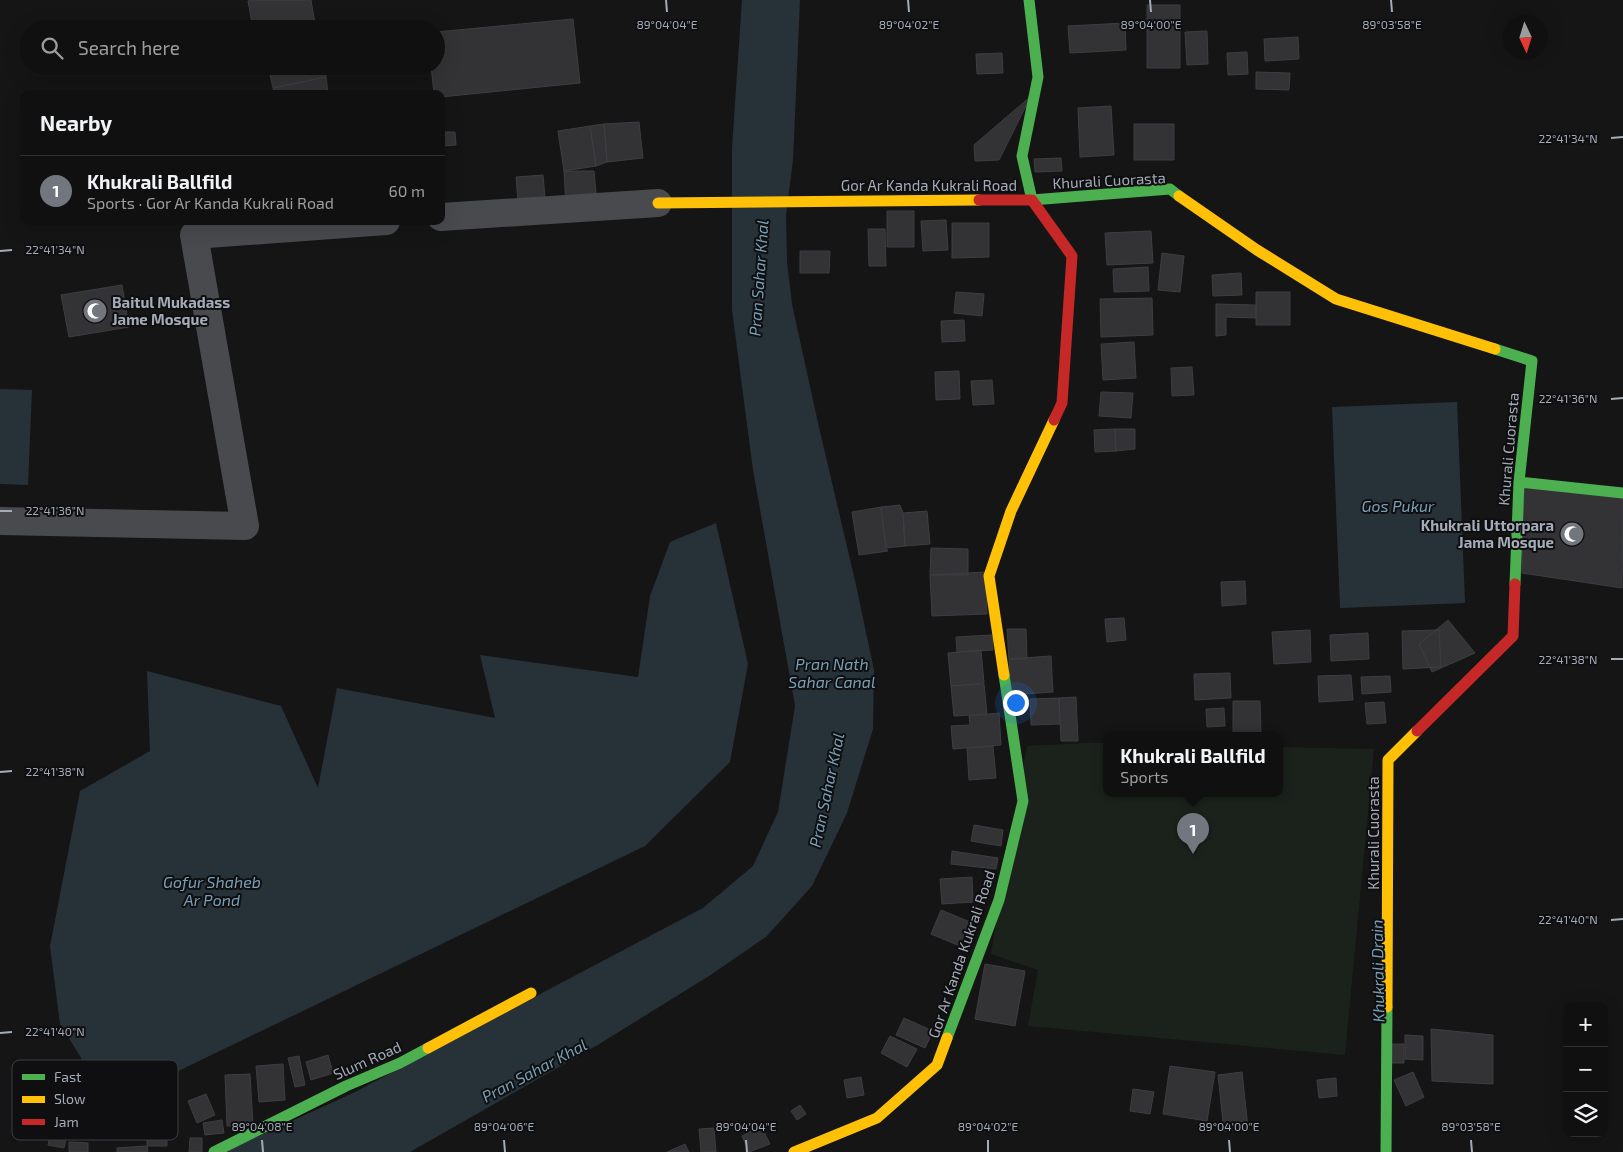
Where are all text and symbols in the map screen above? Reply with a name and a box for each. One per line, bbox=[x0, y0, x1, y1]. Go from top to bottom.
north arrow bbox=[1503, 15, 1548, 60]
text: 89°04'04"E bbox=[636, 17, 698, 31]
text: 89°04'02"E bbox=[879, 17, 940, 31]
text: 89°04'00"E bbox=[1120, 17, 1182, 31]
text: 89°03'58"E bbox=[1362, 17, 1422, 31]
search box bbox=[20, 20, 445, 75]
icon: search bbox=[38, 34, 66, 62]
text: Search here bbox=[78, 36, 180, 59]
text: Nearby bbox=[40, 110, 112, 135]
text: 22°41'34"N bbox=[1538, 131, 1598, 145]
street label: Khurali Cuorasta bbox=[1052, 168, 1166, 192]
text: Khukrali Ballfild bbox=[87, 170, 232, 193]
street label: Gor Ar Kanda Kukrali Road bbox=[841, 176, 1017, 194]
text: 1 bbox=[53, 181, 59, 200]
text: 60 m bbox=[389, 181, 425, 200]
text: Sports · Gor Ar Kanda Kukrali Road bbox=[87, 193, 334, 212]
water label: Pran Sahar Khal bbox=[744, 219, 772, 337]
text: 22°41'34"N bbox=[25, 242, 85, 256]
place label: Baitul Mukadass Jame Mosque bbox=[112, 293, 230, 328]
mosque icon: Baitul Mukadass Jame Mosque bbox=[82, 298, 108, 324]
text: 22°41'36"N bbox=[1539, 391, 1597, 405]
street label: Khurali Cuorasta bbox=[1494, 392, 1522, 506]
water label: Gos Pukur bbox=[1362, 496, 1435, 515]
text: 22°41'36"N bbox=[26, 503, 84, 517]
place label: Khukrali Uttorpara Jama Mosque bbox=[1421, 516, 1554, 551]
mosque icon: Khukrali Uttorpara Jama Mosque bbox=[1559, 521, 1585, 547]
text: 22°41'38"N bbox=[1538, 652, 1598, 666]
water label: Pran Nath Sahar Canal bbox=[788, 654, 876, 691]
your location bbox=[1003, 690, 1029, 716]
water label: Pran Sahar Khal bbox=[805, 731, 847, 849]
popup bbox=[1103, 732, 1283, 797]
text: Khukrali Ballfild bbox=[1120, 744, 1266, 767]
text: 22°41'38"N bbox=[25, 764, 85, 778]
text: Sports bbox=[1120, 767, 1168, 786]
street label: Khurali Cuorasta bbox=[1364, 776, 1382, 890]
pin: 1 bbox=[1177, 813, 1209, 854]
street label: Gor Ar Kanda Kukrali Road bbox=[924, 868, 998, 1040]
water label: Gofur Shaheb Ar Pond bbox=[163, 872, 261, 909]
text: 22°41'40"N bbox=[1538, 912, 1598, 926]
water label: Khukrali Drain bbox=[1367, 919, 1387, 1023]
map controls bbox=[1563, 1002, 1608, 1137]
button: + bbox=[1563, 1002, 1608, 1047]
text: 22°41'40"N bbox=[25, 1024, 85, 1038]
water label: Pran Sahar Khal bbox=[478, 1034, 590, 1106]
street label: Slum Road bbox=[330, 1037, 404, 1083]
button: − bbox=[1563, 1047, 1608, 1092]
legend bbox=[12, 1060, 178, 1140]
text: Fast bbox=[54, 1068, 81, 1085]
text: Slow bbox=[54, 1090, 86, 1107]
button: layers bbox=[1563, 1092, 1608, 1137]
text: Jam bbox=[54, 1113, 79, 1130]
text: 89°04'08"E bbox=[231, 1119, 293, 1133]
text: 89°04'06"E bbox=[474, 1119, 535, 1133]
text: 89°04'04"E bbox=[715, 1119, 777, 1133]
text: 89°04'02"E bbox=[958, 1119, 1019, 1133]
text: 89°04'00"E bbox=[1198, 1119, 1260, 1133]
text: 89°03'58"E bbox=[1441, 1119, 1501, 1133]

